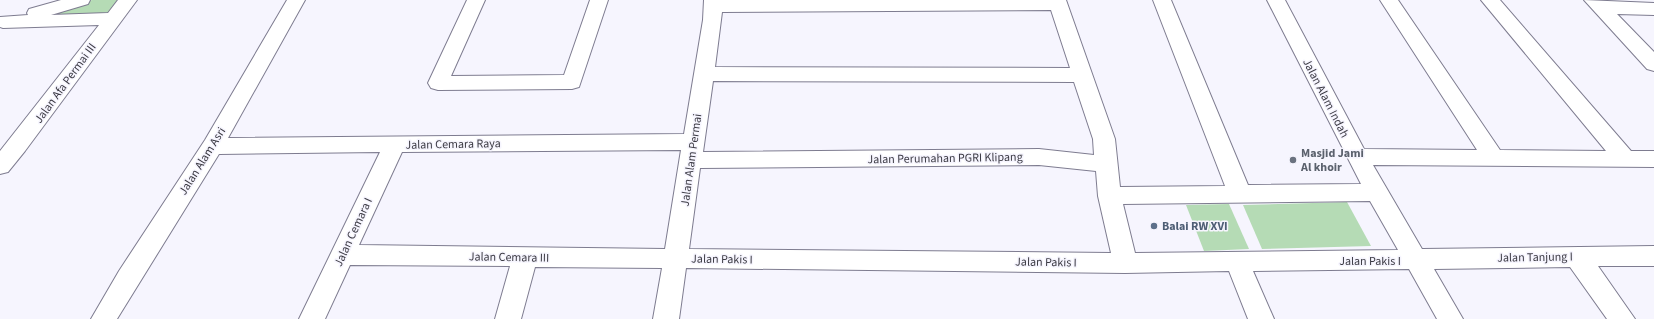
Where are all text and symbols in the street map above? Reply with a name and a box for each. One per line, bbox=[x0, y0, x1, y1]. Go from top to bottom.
street label: Jalan Afa Permai III bbox=[30, 40, 100, 127]
street label: Jalan Alam Indah bbox=[1298, 56, 1353, 141]
street label: Jalan Alam Permai bbox=[677, 113, 706, 208]
street label: Jalan Alam Asri bbox=[175, 124, 230, 198]
street label: Jalan Cemara Raya bbox=[405, 135, 501, 154]
place label: Masjid Jami Al khoir bbox=[1300, 145, 1364, 176]
street label: Jalan Perumahan PGRI Klipang bbox=[867, 149, 1023, 168]
marker: Masjid Jami Al khoir bbox=[1288, 155, 1298, 165]
street label: Jalan Cemara I bbox=[330, 195, 377, 269]
place label: Balai RW XVI bbox=[1162, 218, 1228, 235]
marker: Balai RW XVI bbox=[1149, 221, 1159, 231]
street label: Jalan Cemara III bbox=[469, 248, 549, 267]
street label: Jalan Tanjung I bbox=[1497, 248, 1573, 267]
street label: Jalan Pakis I bbox=[691, 250, 753, 269]
street label: Jalan Pakis I bbox=[1015, 253, 1077, 272]
street label: Jalan Pakis I bbox=[1339, 253, 1401, 270]

